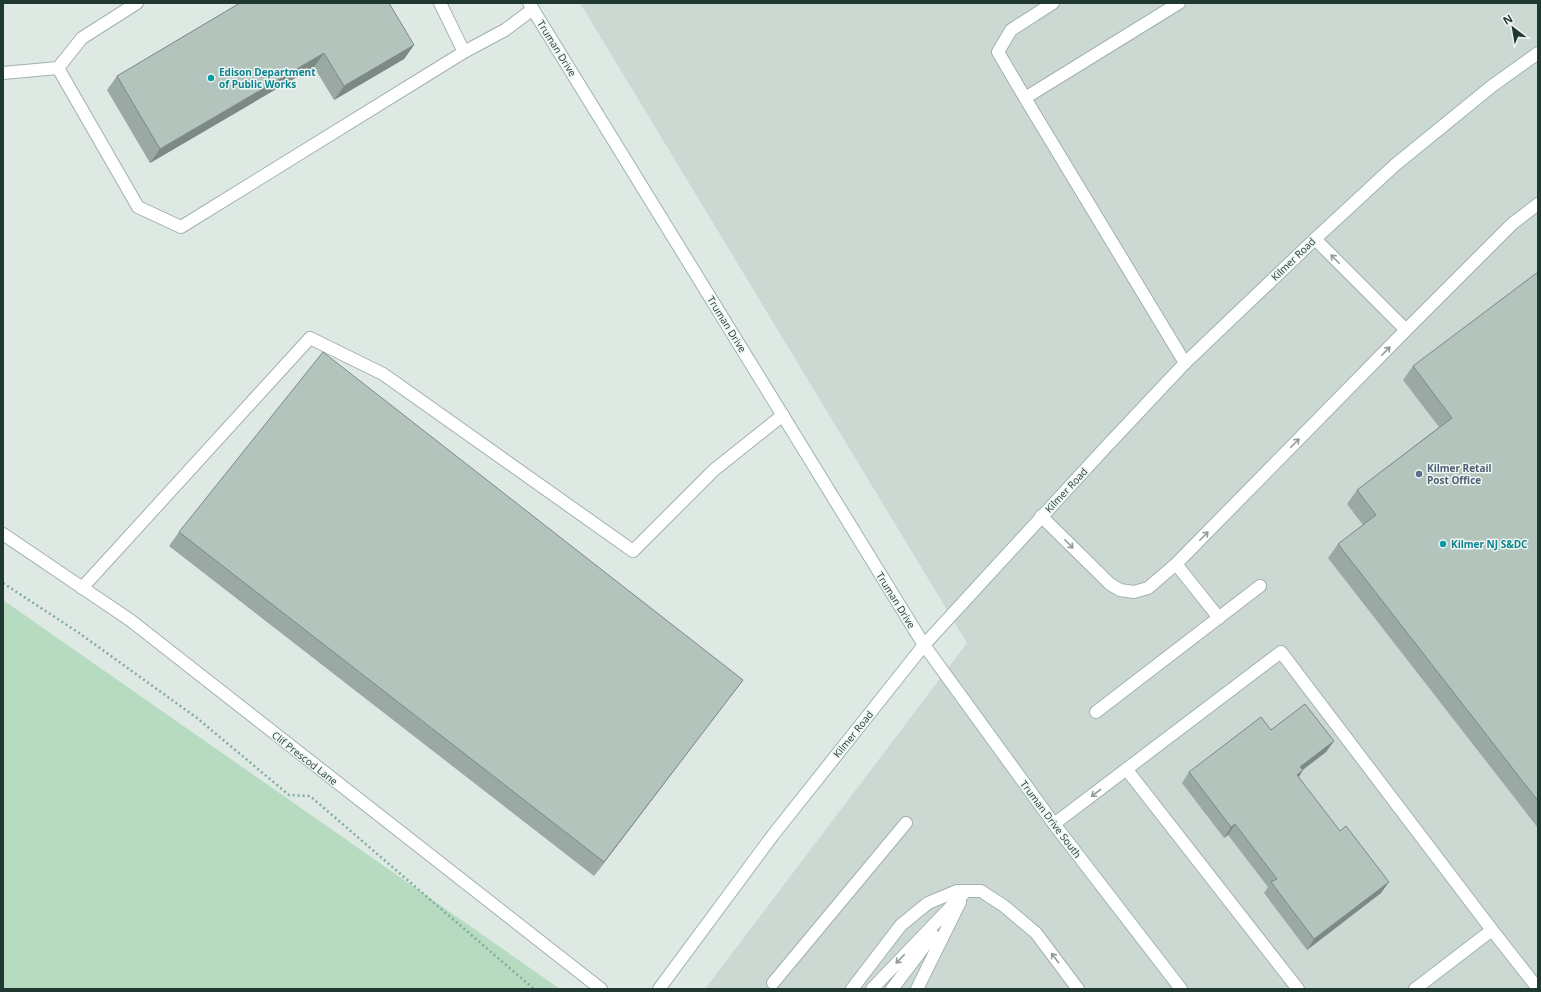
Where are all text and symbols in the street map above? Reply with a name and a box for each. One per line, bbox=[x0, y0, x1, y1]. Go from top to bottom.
north arrow bbox=[1493, 8, 1533, 48]
text: N bbox=[1500, 10, 1515, 28]
street label: Truman Drive bbox=[534, 17, 580, 79]
place label: Edison Department of Public Works bbox=[219, 65, 316, 91]
marker: Edison Department of Public Works bbox=[206, 73, 216, 83]
street label: Kilmer Road bbox=[1268, 234, 1318, 284]
one-way arrow bbox=[1330, 254, 1340, 264]
street label: Truman Drive bbox=[704, 293, 750, 355]
one-way arrow bbox=[1381, 346, 1391, 356]
one-way arrow bbox=[1290, 439, 1300, 448]
place label: Kilmer Retail Post Office bbox=[1427, 461, 1492, 487]
street label: Kilmer Road bbox=[1042, 465, 1090, 515]
marker: Kilmer Retail Post Office bbox=[1414, 469, 1424, 479]
one-way arrow bbox=[1199, 531, 1208, 541]
place label: Kilmer NJ S&DC bbox=[1451, 537, 1528, 551]
one-way arrow bbox=[1064, 539, 1074, 549]
marker: Kilmer NJ S&DC bbox=[1438, 539, 1448, 549]
street label: Truman Drive bbox=[873, 569, 919, 631]
street label: Kilmer Road bbox=[830, 708, 876, 760]
street label: Clif Prescod Lane bbox=[269, 728, 341, 788]
street label: Truman Drive South bbox=[1017, 777, 1085, 861]
one-way arrow bbox=[1090, 789, 1101, 797]
one-way arrow bbox=[1051, 952, 1059, 963]
one-way arrow bbox=[896, 954, 905, 964]

